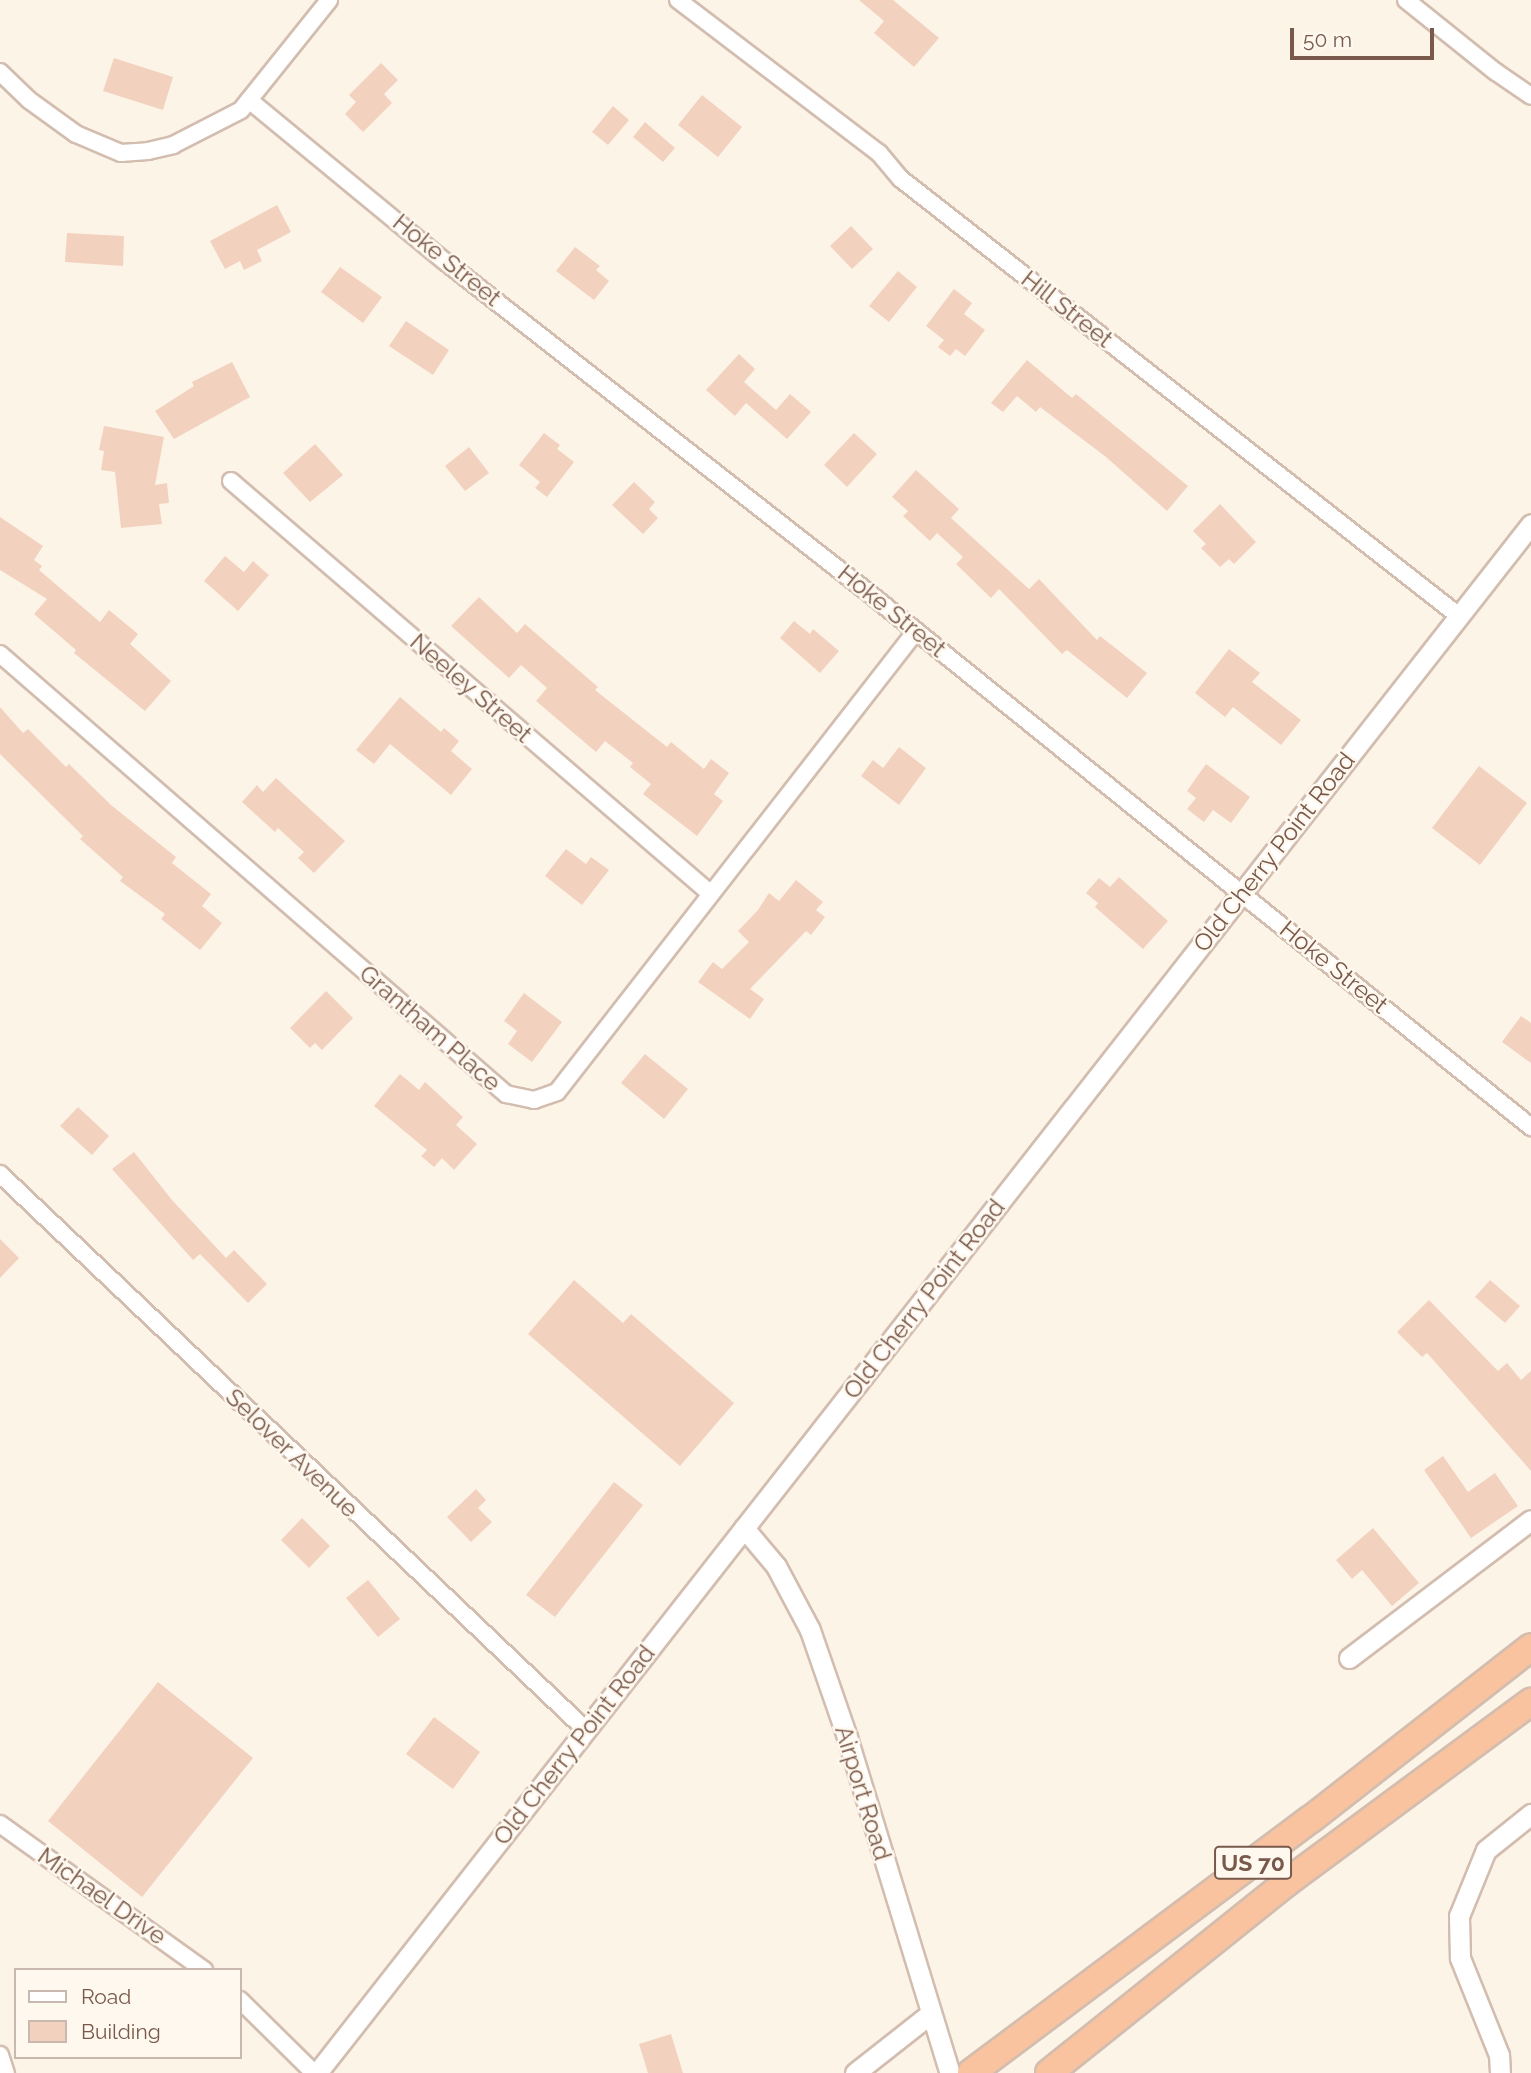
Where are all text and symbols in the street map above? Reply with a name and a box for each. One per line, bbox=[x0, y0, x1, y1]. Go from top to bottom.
scale bar bbox=[1293, 14, 1436, 58]
text: 50 m bbox=[1303, 27, 1352, 52]
street label: Hoke Street bbox=[387, 208, 507, 312]
street label: Hill Street bbox=[1015, 264, 1119, 354]
street label: Hoke Street bbox=[832, 559, 952, 663]
street label: Neeley Street bbox=[404, 627, 538, 749]
street label: Old Cherry Point Road bbox=[1187, 746, 1361, 958]
street label: Hoke Street bbox=[1274, 915, 1394, 1019]
street label: Grantham Place bbox=[354, 959, 506, 1097]
street label: Old Cherry Point Road bbox=[837, 1193, 1011, 1405]
street label: Selover Avenue bbox=[219, 1382, 365, 1524]
street label: Old Cherry Point Road bbox=[487, 1639, 661, 1851]
street label: Airport Road bbox=[829, 1722, 897, 1864]
street label: Michael Drive bbox=[32, 1841, 172, 1951]
road number: US 70 bbox=[1213, 1844, 1293, 1882]
legend bbox=[14, 1968, 242, 2059]
text: Road bbox=[81, 1984, 131, 2009]
text: Building bbox=[81, 2019, 161, 2044]

